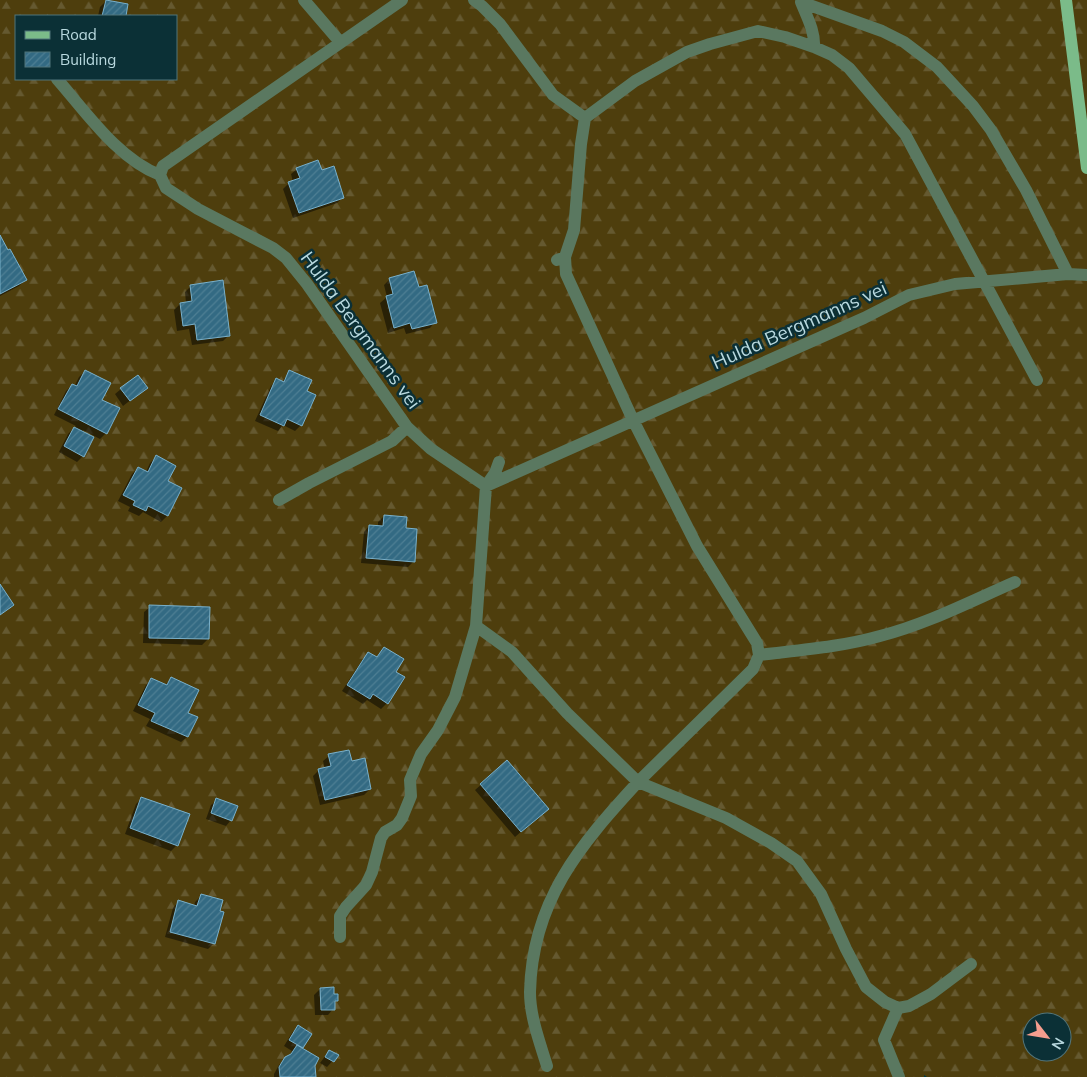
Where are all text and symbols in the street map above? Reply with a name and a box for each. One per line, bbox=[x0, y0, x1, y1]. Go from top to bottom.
legend bbox=[15, 15, 178, 80]
text: Road bbox=[60, 25, 97, 44]
text: Building bbox=[60, 50, 116, 69]
street label: Hulda Bergmanns vei bbox=[296, 247, 426, 413]
street label: Hulda Bergmanns vei bbox=[708, 276, 890, 374]
north arrow bbox=[1022, 1012, 1072, 1062]
text: N bbox=[1048, 1035, 1069, 1053]

